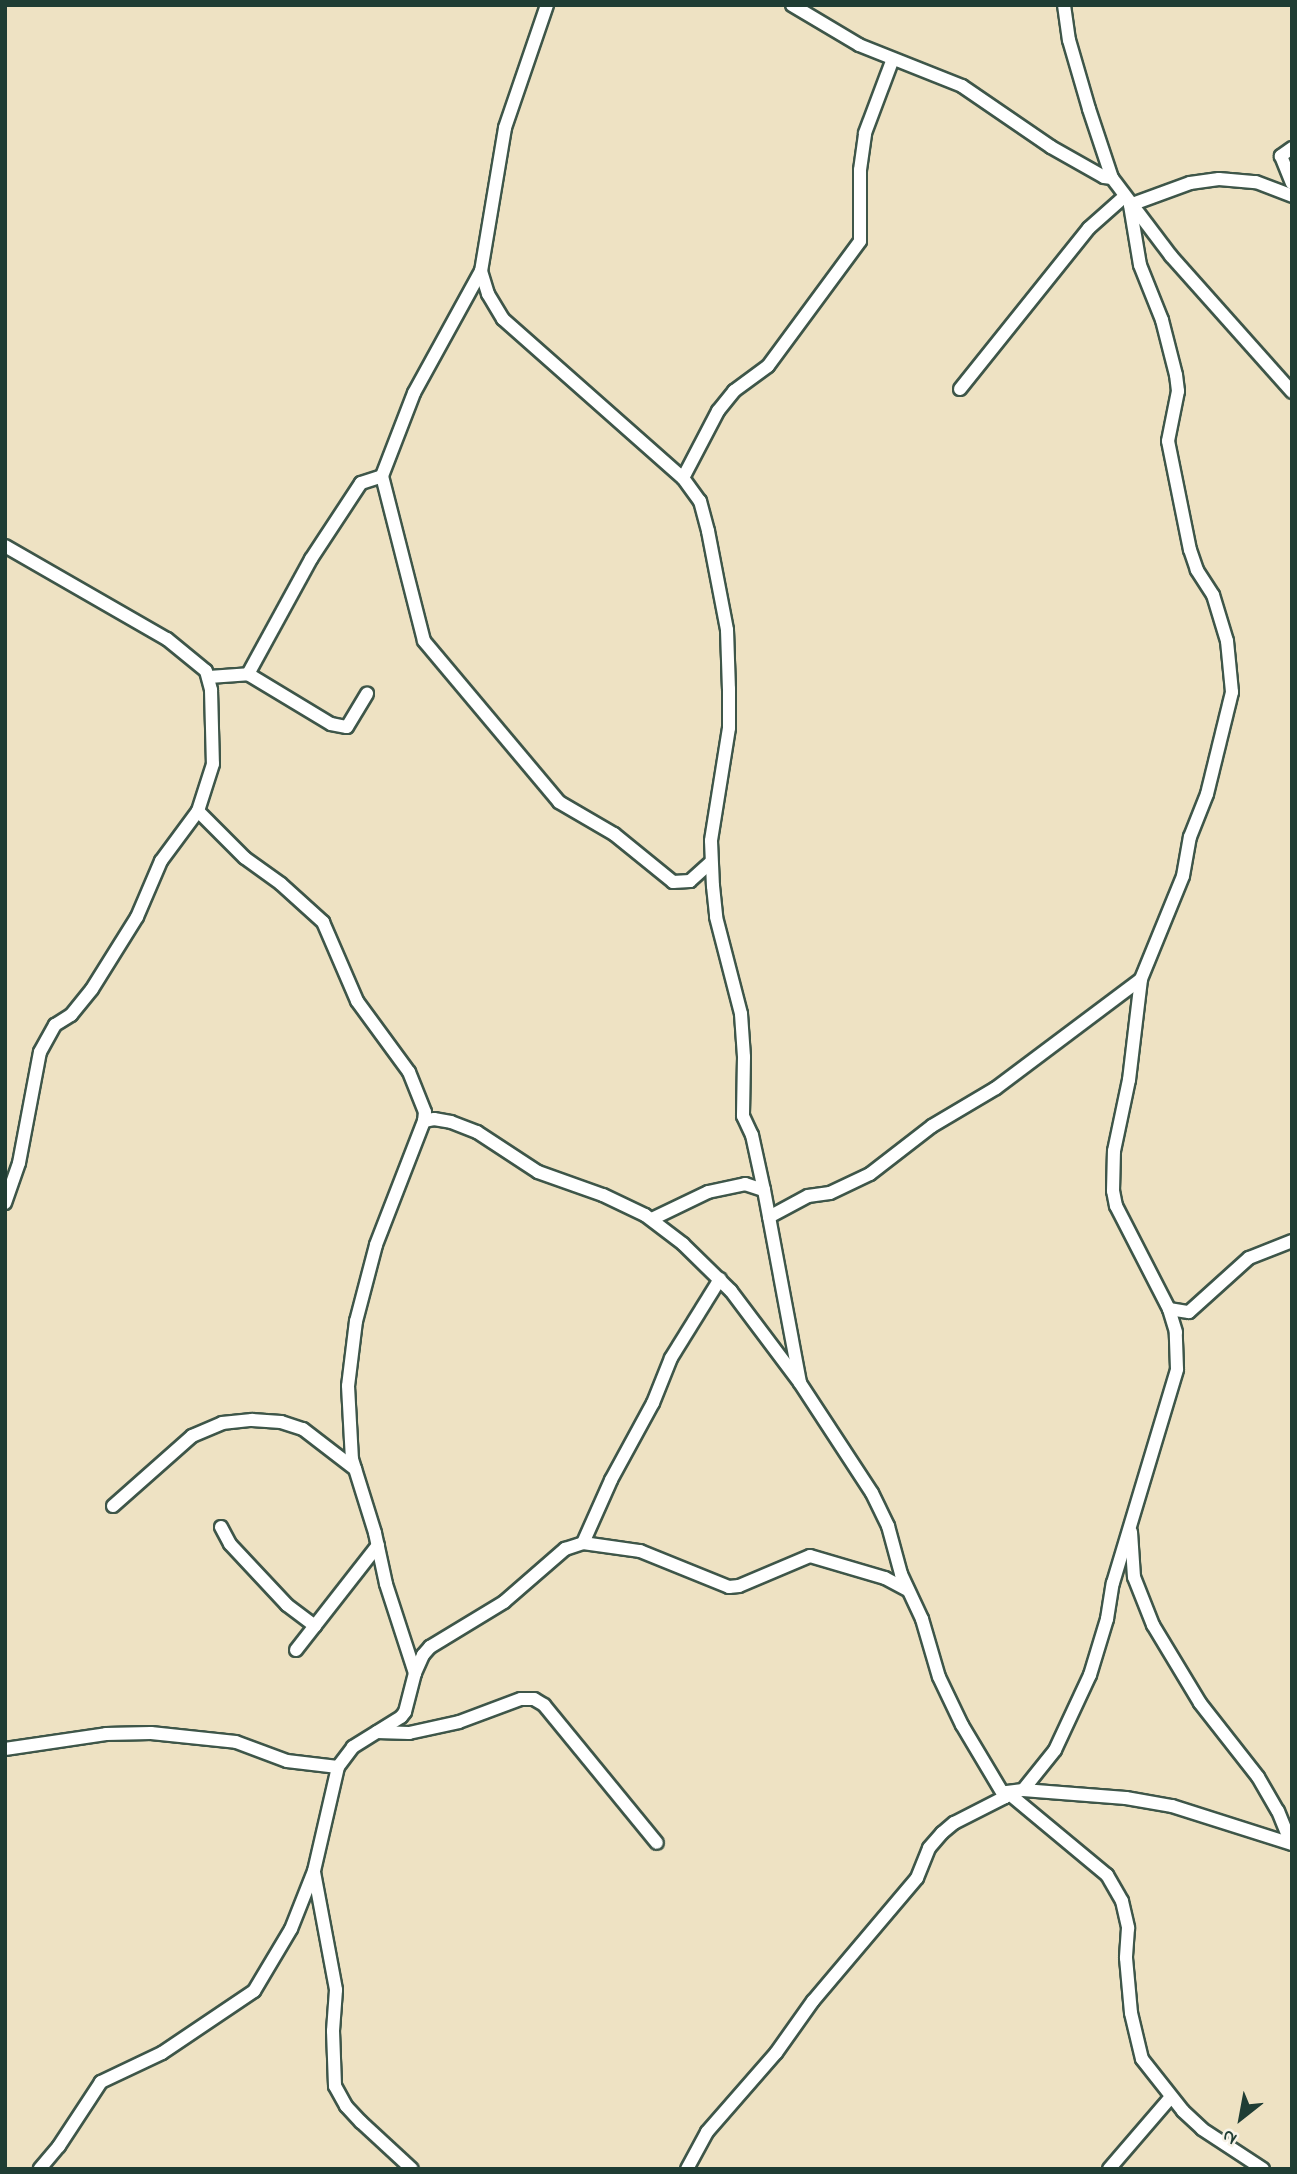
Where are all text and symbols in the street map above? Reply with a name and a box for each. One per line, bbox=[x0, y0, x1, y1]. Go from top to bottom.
north arrow bbox=[1206, 2083, 1276, 2153]
text: N bbox=[1217, 2122, 1242, 2151]

